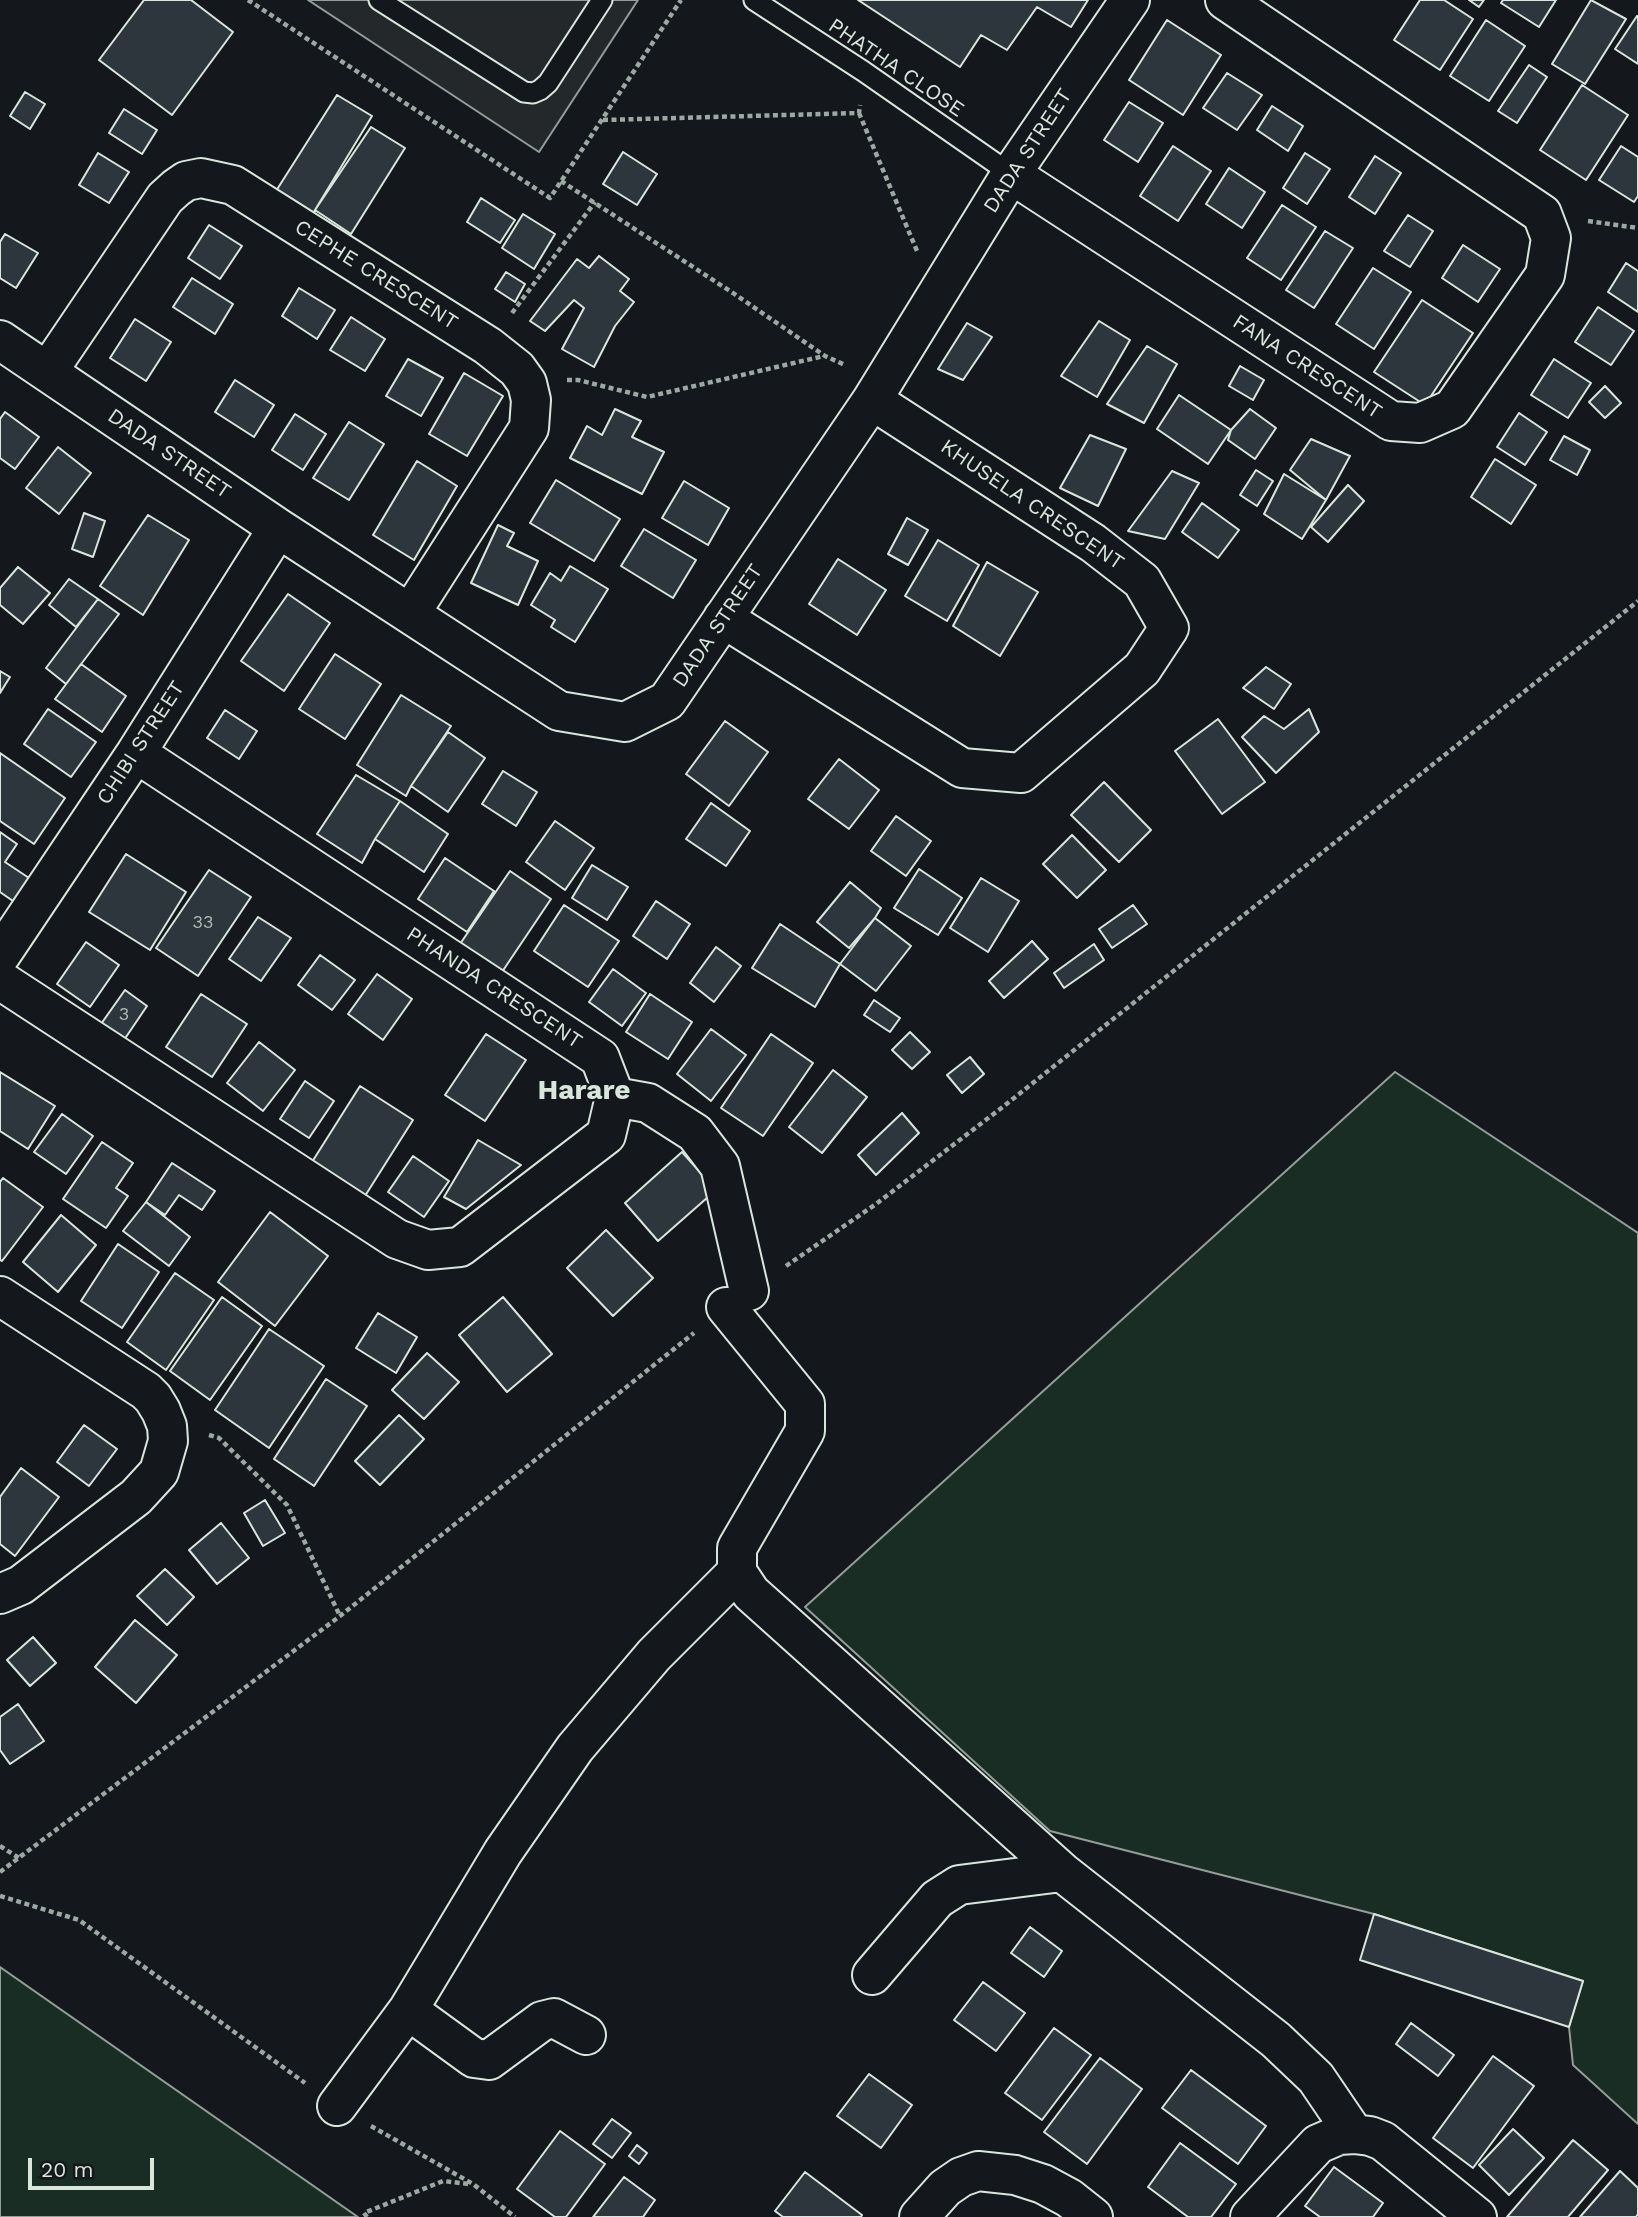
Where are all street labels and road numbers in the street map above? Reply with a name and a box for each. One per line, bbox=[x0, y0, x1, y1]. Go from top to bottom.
street label: PHATHA CLOSE bbox=[823, 13, 969, 123]
street label: DADA STREET bbox=[978, 84, 1078, 218]
street label: CEPHE CRESCENT bbox=[290, 215, 462, 335]
street label: FANA CRESCENT bbox=[1228, 309, 1386, 425]
street label: DADA STREET bbox=[103, 404, 235, 504]
street label: KHUSELA CRESCENT bbox=[936, 434, 1128, 576]
street label: DADA STREET bbox=[668, 560, 768, 692]
street label: CHIBI STREET bbox=[92, 677, 190, 809]
street label: PHANDA CRESCENT bbox=[401, 922, 587, 1054]

